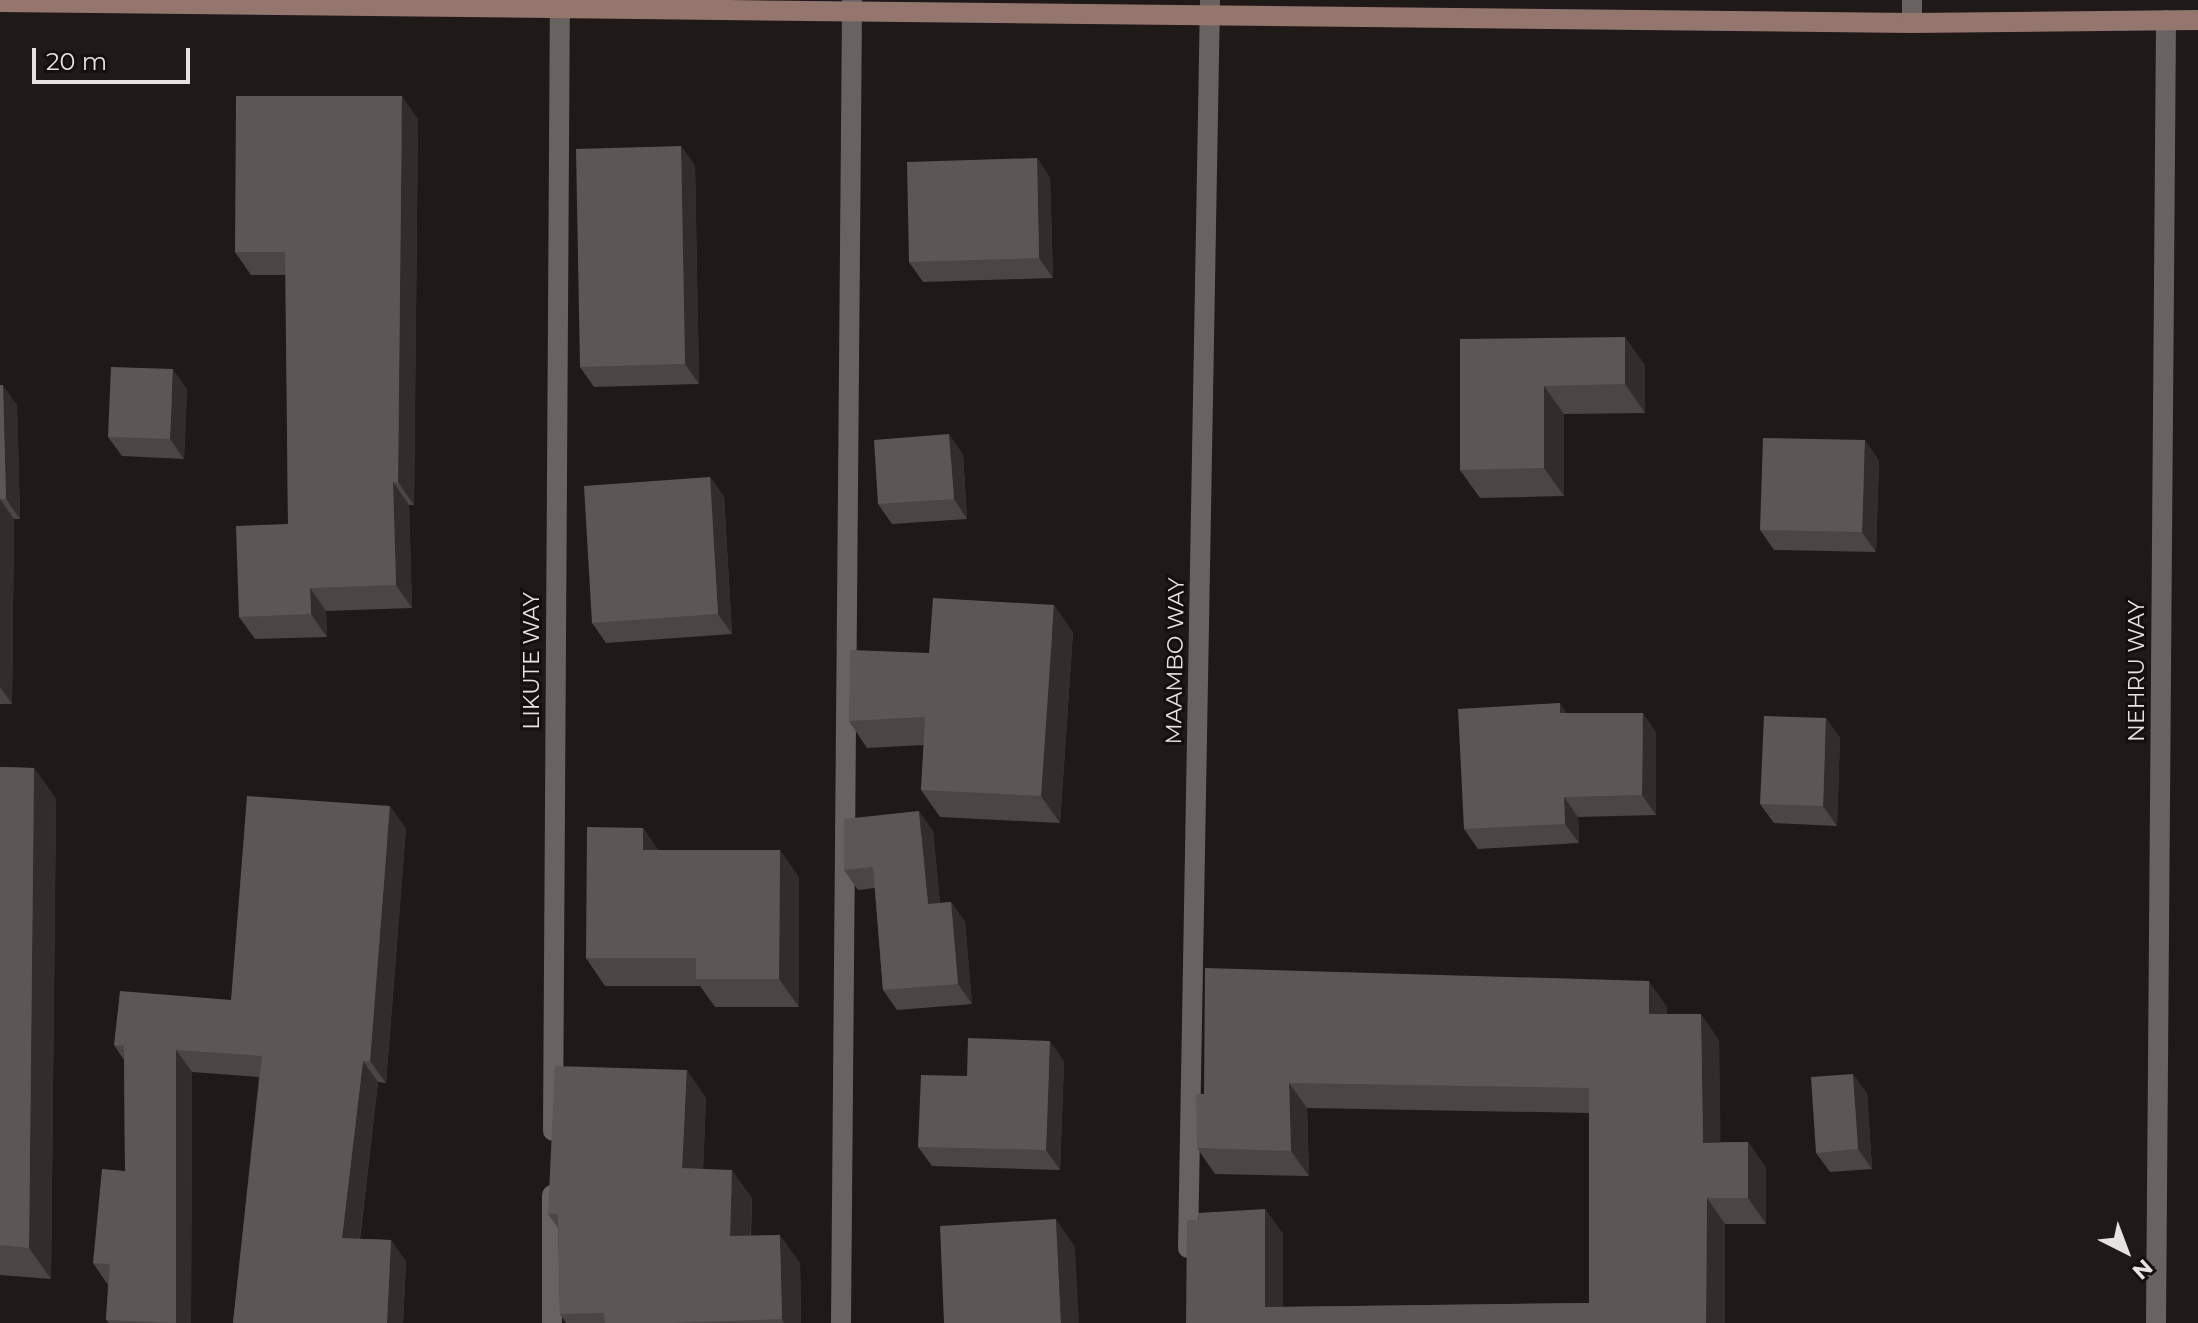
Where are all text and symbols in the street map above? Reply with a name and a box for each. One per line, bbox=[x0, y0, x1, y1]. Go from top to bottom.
scale bar bbox=[36, 32, 194, 82]
text: 20 m bbox=[46, 47, 107, 76]
street label: MAAMBO WAY bbox=[1160, 577, 1190, 745]
street label: LIKUTE WAY bbox=[519, 592, 545, 730]
street label: NEHRU WAY bbox=[2124, 600, 2150, 742]
north arrow bbox=[2086, 1211, 2166, 1291]
text: N bbox=[2127, 1253, 2158, 1285]

